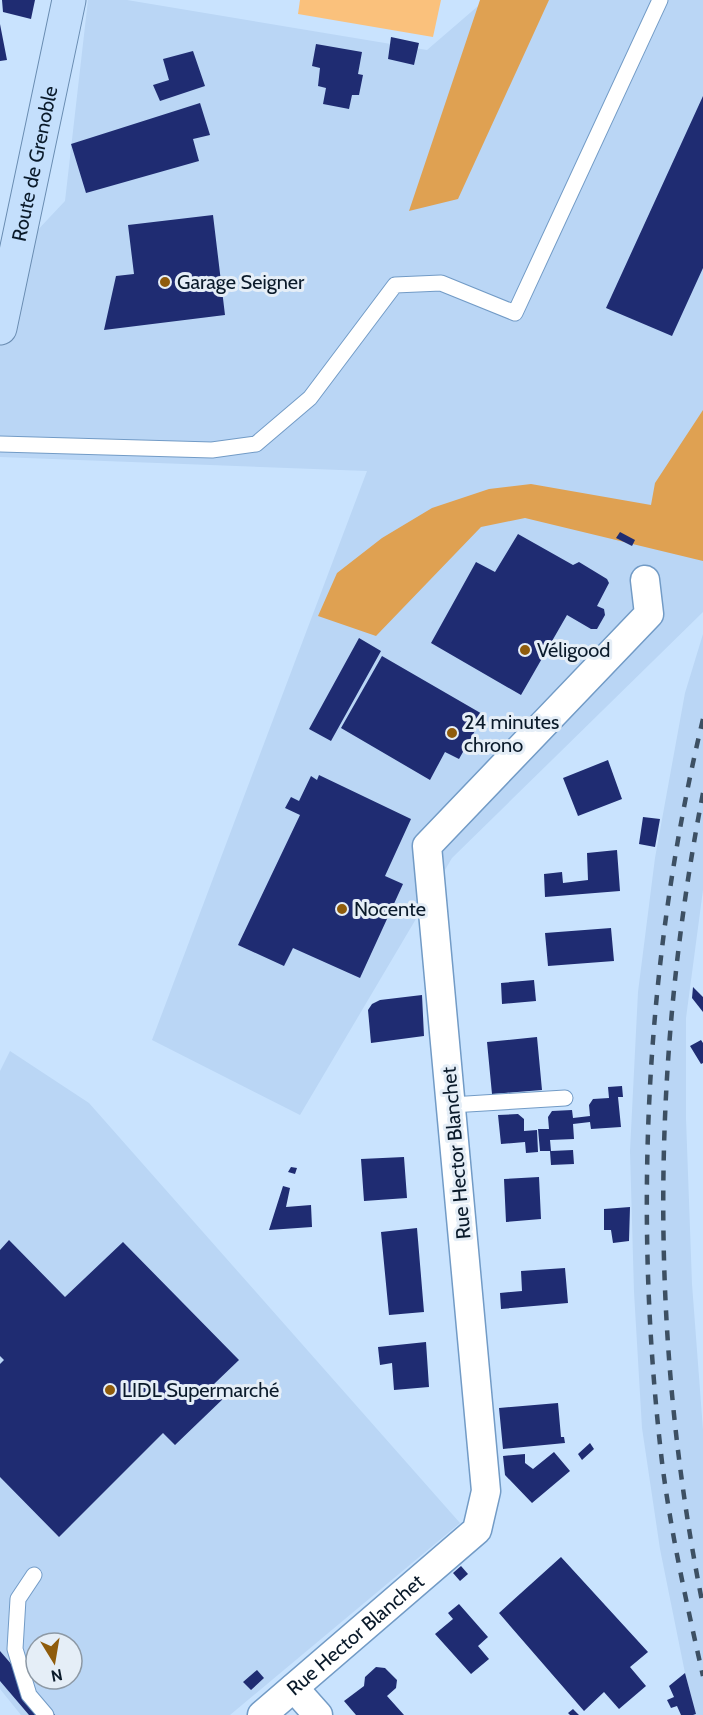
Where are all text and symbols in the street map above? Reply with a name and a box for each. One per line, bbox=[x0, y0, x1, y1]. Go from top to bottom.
street label: Route de Grenoble bbox=[7, 84, 63, 244]
place label: Garage Seigner bbox=[177, 270, 305, 294]
marker: Garage Seigner bbox=[158, 275, 172, 289]
place label: Véligood bbox=[537, 638, 610, 662]
marker: Véligood bbox=[518, 643, 532, 657]
place label: 24 minutes chrono bbox=[464, 710, 559, 757]
marker: 24 minutes chrono bbox=[445, 726, 459, 740]
place label: Nocente bbox=[354, 897, 426, 921]
marker: Nocente bbox=[335, 902, 349, 916]
street label: Rue Hector Blanchet bbox=[436, 1066, 475, 1240]
place label: LIDL Supermarché bbox=[122, 1378, 279, 1402]
marker: LIDL Supermarché bbox=[103, 1383, 117, 1397]
street label: Rue Hector Blanchet bbox=[282, 1569, 429, 1700]
north arrow bbox=[24, 1631, 84, 1691]
text: N bbox=[49, 1665, 64, 1686]

